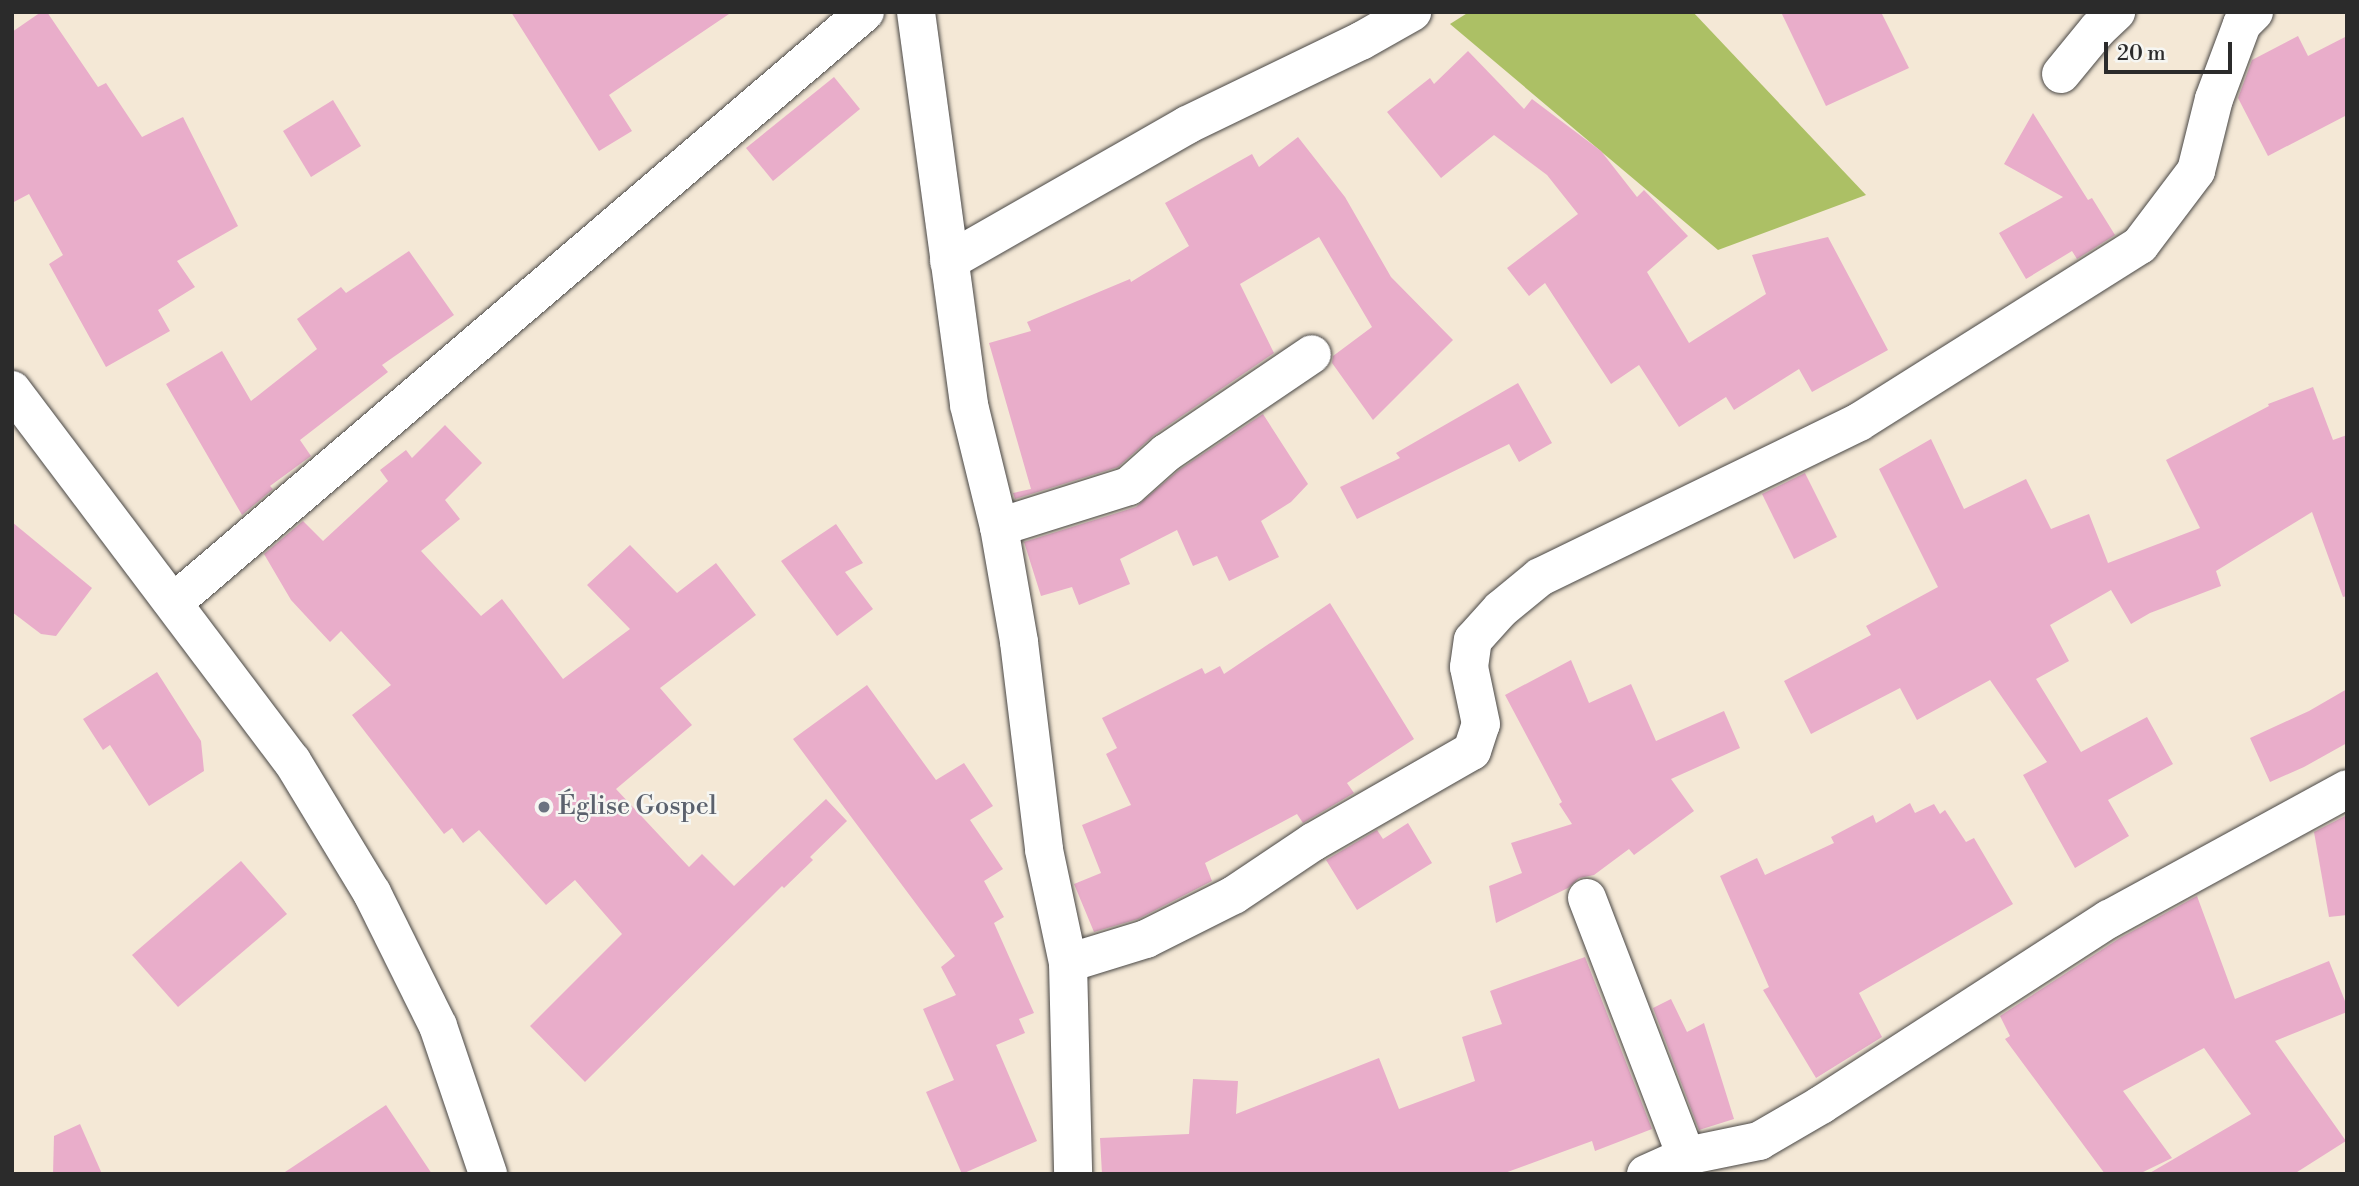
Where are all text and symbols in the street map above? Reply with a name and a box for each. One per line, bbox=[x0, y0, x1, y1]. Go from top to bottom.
scale bar bbox=[2107, 28, 2235, 72]
text: 20 m bbox=[2117, 41, 2166, 67]
place label: Église Gospel bbox=[558, 791, 717, 823]
marker: Église Gospel bbox=[536, 799, 552, 815]

